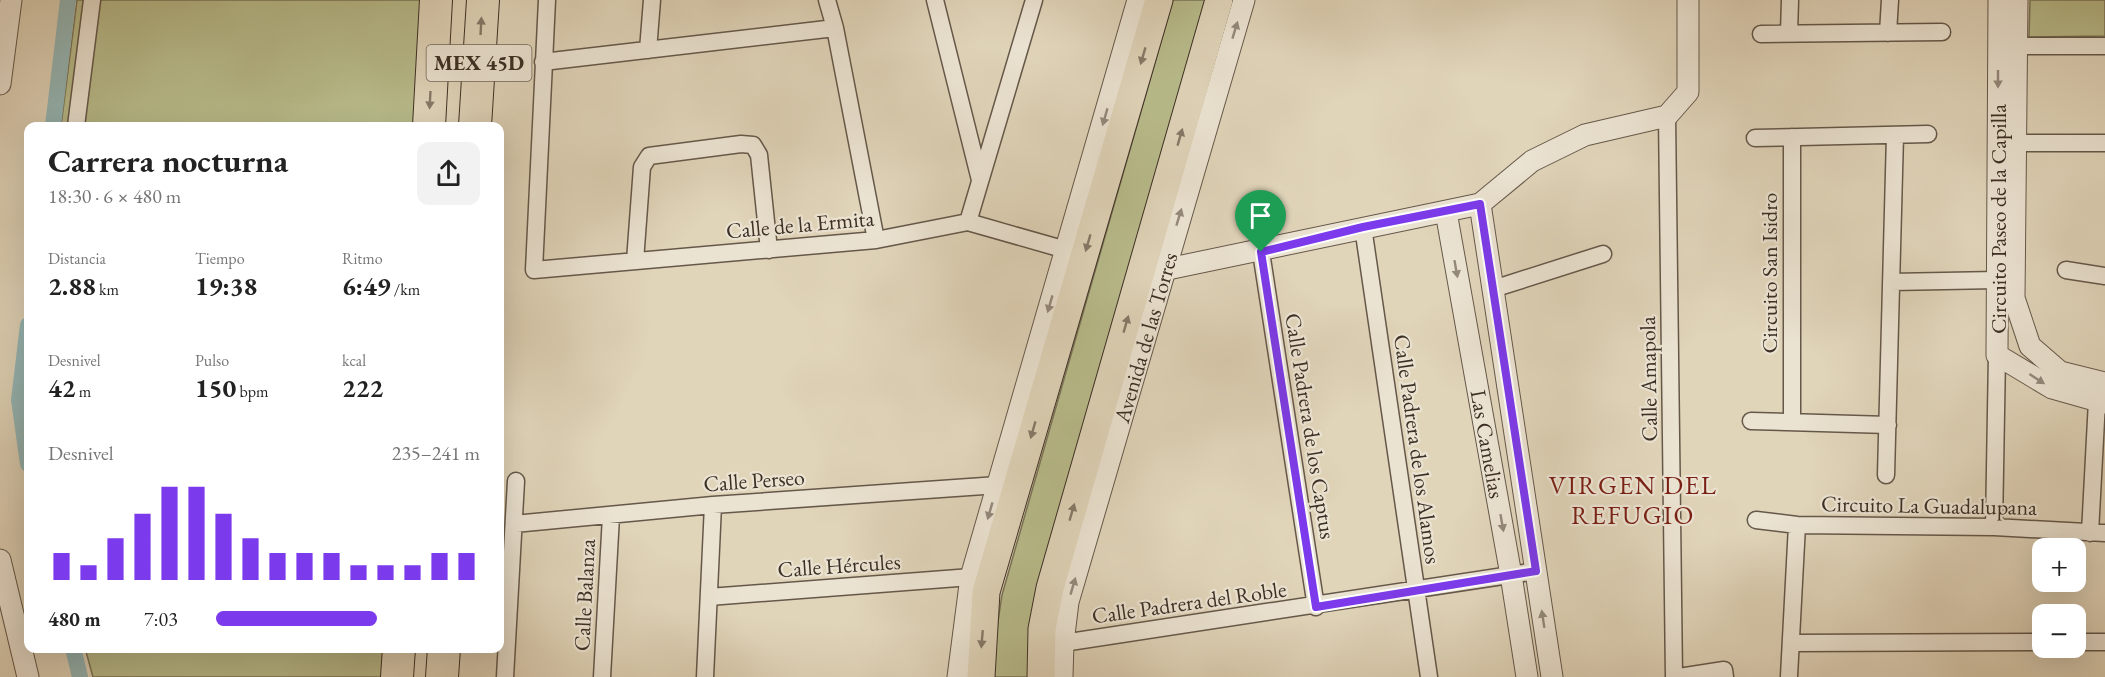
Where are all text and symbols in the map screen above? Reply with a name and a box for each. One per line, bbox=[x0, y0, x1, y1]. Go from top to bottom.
one-way arrow bbox=[476, 16, 486, 35]
one-way arrow bbox=[1231, 21, 1240, 39]
road number: MEX 45D bbox=[426, 45, 532, 81]
one-way arrow bbox=[1138, 47, 1147, 65]
one-way arrow bbox=[1994, 70, 2003, 89]
one-way arrow bbox=[426, 91, 435, 110]
street label: Circuito Paseo de la Capilla bbox=[1984, 104, 2013, 334]
one-way arrow bbox=[1100, 108, 1109, 126]
one-way arrow bbox=[1175, 128, 1185, 146]
text: Carrera nocturna bbox=[48, 139, 288, 182]
button: share bbox=[417, 142, 480, 205]
text: 18:30 · 6 × 480 m bbox=[48, 183, 181, 209]
pin bbox=[1235, 190, 1286, 252]
street label: Circuito San Isidro bbox=[1755, 192, 1784, 353]
icon: arrive bbox=[1244, 199, 1277, 232]
street label: Calle de la Ermita bbox=[725, 204, 875, 245]
one-way arrow bbox=[1175, 208, 1184, 226]
one-way arrow bbox=[1083, 234, 1092, 252]
text: Distancia bbox=[48, 248, 106, 269]
text: Tiempo bbox=[195, 248, 245, 269]
text: Ritmo bbox=[342, 248, 383, 269]
street label: Avenida de las Torres bbox=[1107, 249, 1184, 427]
one-way arrow bbox=[1452, 260, 1461, 279]
text: 2.88 bbox=[48, 269, 96, 303]
text: 19:38 bbox=[195, 269, 257, 303]
text: 6:49 bbox=[342, 269, 391, 303]
text: km bbox=[96, 279, 119, 300]
text: /km bbox=[391, 279, 420, 300]
one-way arrow bbox=[1045, 295, 1054, 313]
street label: Calle Padrera de los Captus bbox=[1278, 311, 1343, 541]
one-way arrow bbox=[1122, 315, 1131, 333]
street label: Calle Amapola bbox=[1633, 316, 1664, 442]
street label: Calle Padrera de los Alamos bbox=[1387, 332, 1448, 566]
text: Desnivel bbox=[48, 350, 101, 371]
text: Pulso bbox=[195, 350, 229, 371]
text: kcal bbox=[342, 350, 366, 371]
text: 42 bbox=[48, 371, 76, 405]
text: 150 bbox=[195, 371, 236, 405]
text: 222 bbox=[342, 371, 383, 405]
one-way arrow bbox=[2028, 373, 2045, 384]
text: m bbox=[76, 381, 91, 402]
text: bpm bbox=[236, 381, 268, 402]
street label: Las Camelias bbox=[1464, 388, 1511, 501]
one-way arrow bbox=[1028, 421, 1037, 439]
text: Desnivel bbox=[48, 440, 114, 466]
text: 235–241 m bbox=[392, 440, 480, 466]
street label: Calle Perseo bbox=[703, 462, 806, 498]
district label: VIRGEN DEL REFUGIO bbox=[1549, 468, 1717, 532]
street label: Circuito La Guadalupana bbox=[1821, 489, 2037, 522]
one-way arrow bbox=[985, 502, 994, 520]
one-way arrow bbox=[1068, 503, 1077, 521]
one-way arrow bbox=[1498, 514, 1507, 533]
street label: Calle Balanza bbox=[567, 538, 602, 652]
map controls bbox=[2032, 538, 2086, 658]
button: + bbox=[2032, 538, 2086, 592]
street label: Calle Hércules bbox=[777, 547, 901, 584]
street label: Calle Padrera del Roble bbox=[1090, 574, 1289, 631]
one-way arrow bbox=[1069, 576, 1078, 594]
button: − bbox=[2032, 604, 2086, 658]
text: 480 m bbox=[48, 606, 101, 632]
text: 7:03 bbox=[144, 606, 178, 632]
one-way arrow bbox=[1539, 610, 1548, 629]
one-way arrow bbox=[977, 630, 987, 649]

